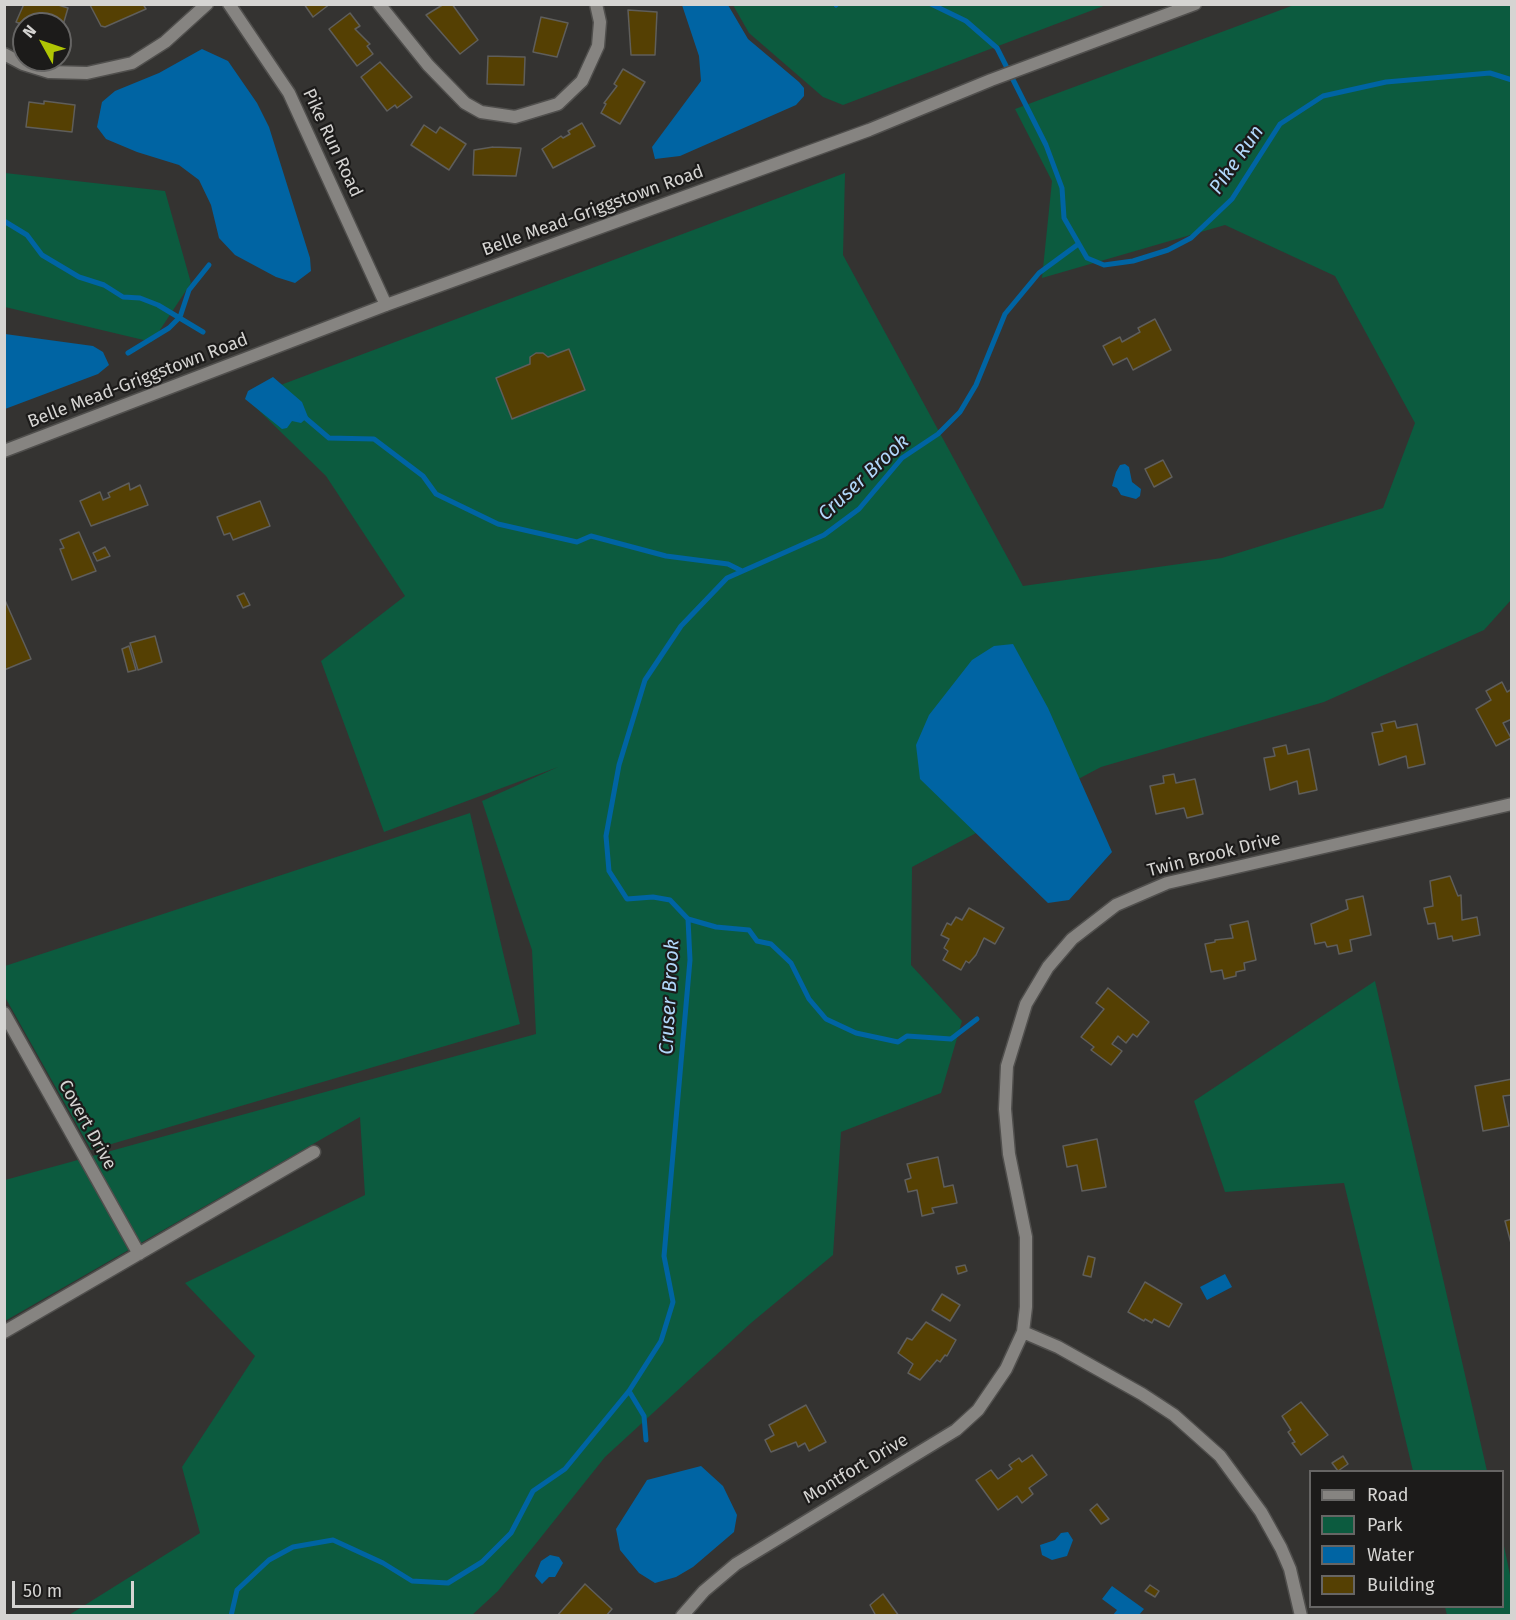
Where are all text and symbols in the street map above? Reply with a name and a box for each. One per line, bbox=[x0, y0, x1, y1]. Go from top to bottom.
north arrow bbox=[12, 12, 72, 72]
text: N bbox=[19, 21, 40, 42]
street label: Pike Run Road bbox=[297, 85, 367, 201]
water label: Pike Run bbox=[1205, 121, 1269, 199]
street label: Belle Mead-Griggstown Road bbox=[479, 161, 707, 261]
street label: Belle Mead-Griggstown Road bbox=[25, 329, 251, 433]
water label: Cruser Brook bbox=[814, 430, 914, 526]
street label: Twin Brook Drive bbox=[1145, 828, 1283, 882]
water label: Cruser Brook bbox=[655, 939, 685, 1055]
street label: Covert Drive bbox=[54, 1076, 120, 1174]
street label: Montfort Drive bbox=[800, 1429, 912, 1509]
legend bbox=[1309, 1470, 1504, 1608]
text: Road bbox=[1367, 1484, 1409, 1506]
text: Park bbox=[1367, 1514, 1402, 1536]
text: Water bbox=[1367, 1544, 1414, 1566]
scale bar bbox=[15, 1569, 136, 1607]
text: Building bbox=[1367, 1574, 1434, 1596]
text: 50 m bbox=[23, 1580, 62, 1602]

